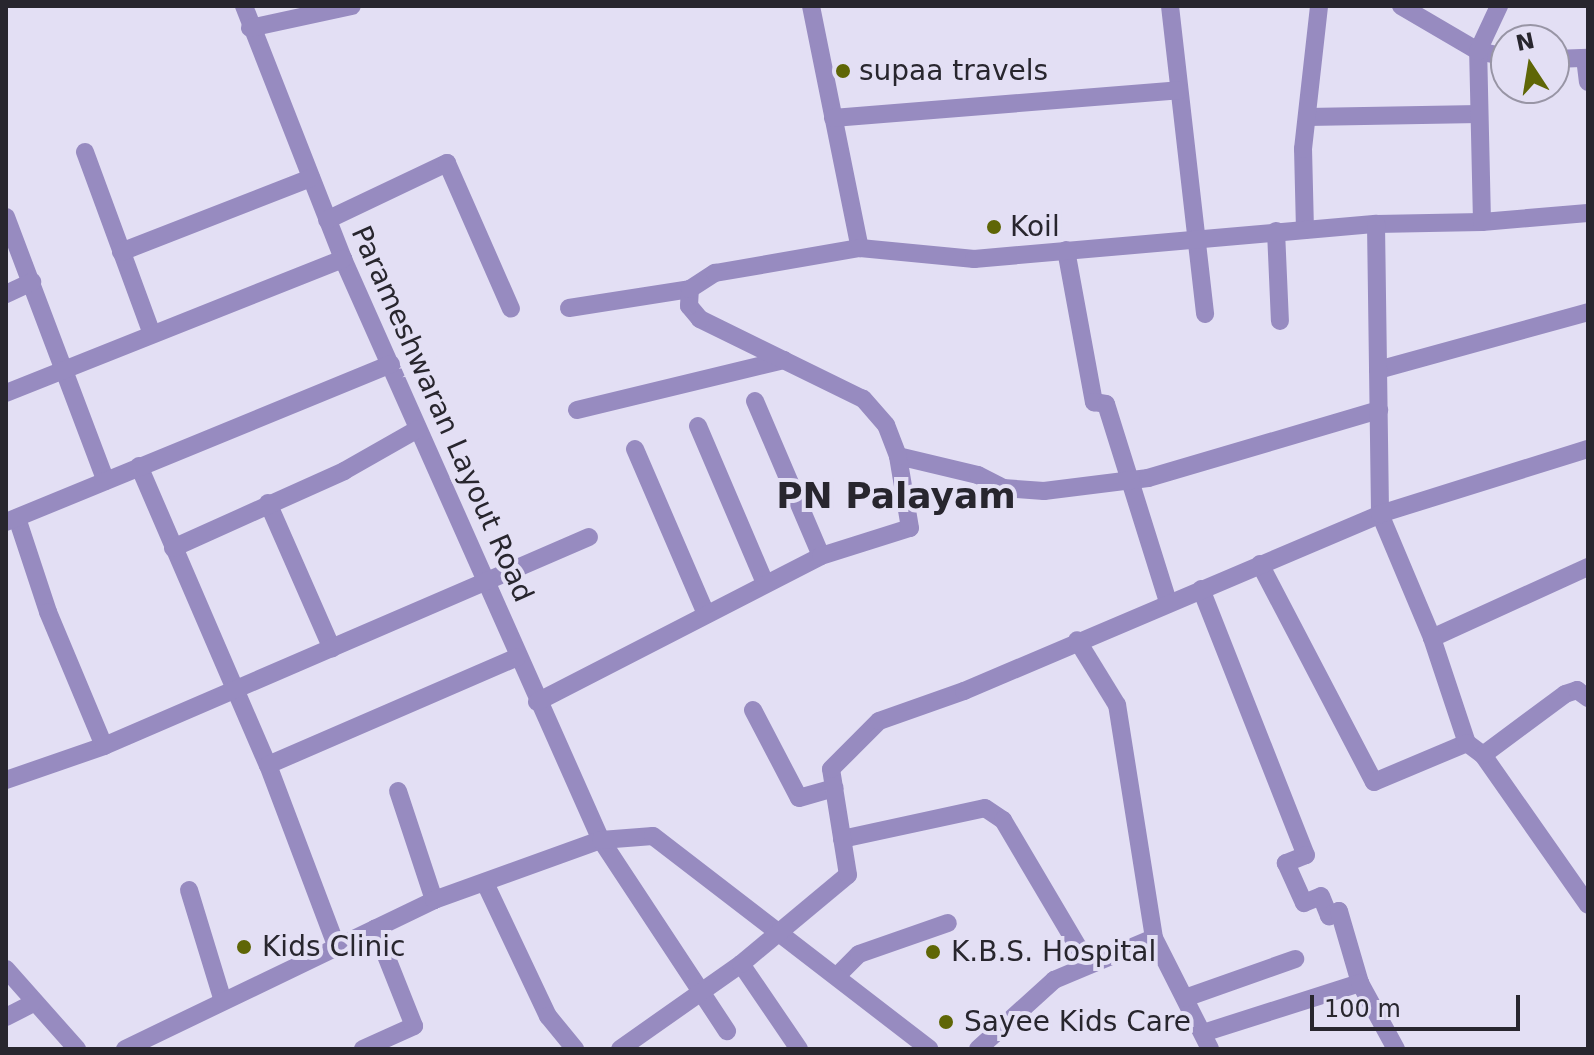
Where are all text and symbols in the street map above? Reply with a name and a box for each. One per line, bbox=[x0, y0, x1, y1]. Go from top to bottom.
north arrow bbox=[1490, 24, 1570, 104]
text: N bbox=[1514, 28, 1537, 56]
place label: supaa travels bbox=[859, 54, 1048, 88]
marker: supaa travels bbox=[834, 62, 852, 80]
place label: Koil bbox=[1010, 210, 1060, 244]
marker: Koil bbox=[985, 218, 1003, 236]
street label: Parameshwaran Layout Road bbox=[344, 221, 540, 607]
district label: PN Palayam bbox=[776, 474, 1016, 518]
place label: Kids Clinic bbox=[262, 930, 405, 964]
place label: K.B.S. Hospital bbox=[951, 935, 1156, 969]
marker: Kids Clinic bbox=[233, 936, 255, 958]
marker: K.B.S. Hospital bbox=[922, 941, 944, 963]
scale bar bbox=[1314, 979, 1524, 1029]
text: 100 m bbox=[1324, 995, 1401, 1023]
place label: Sayee Kids Care bbox=[964, 1005, 1191, 1039]
marker: Sayee Kids Care bbox=[935, 1011, 957, 1033]

